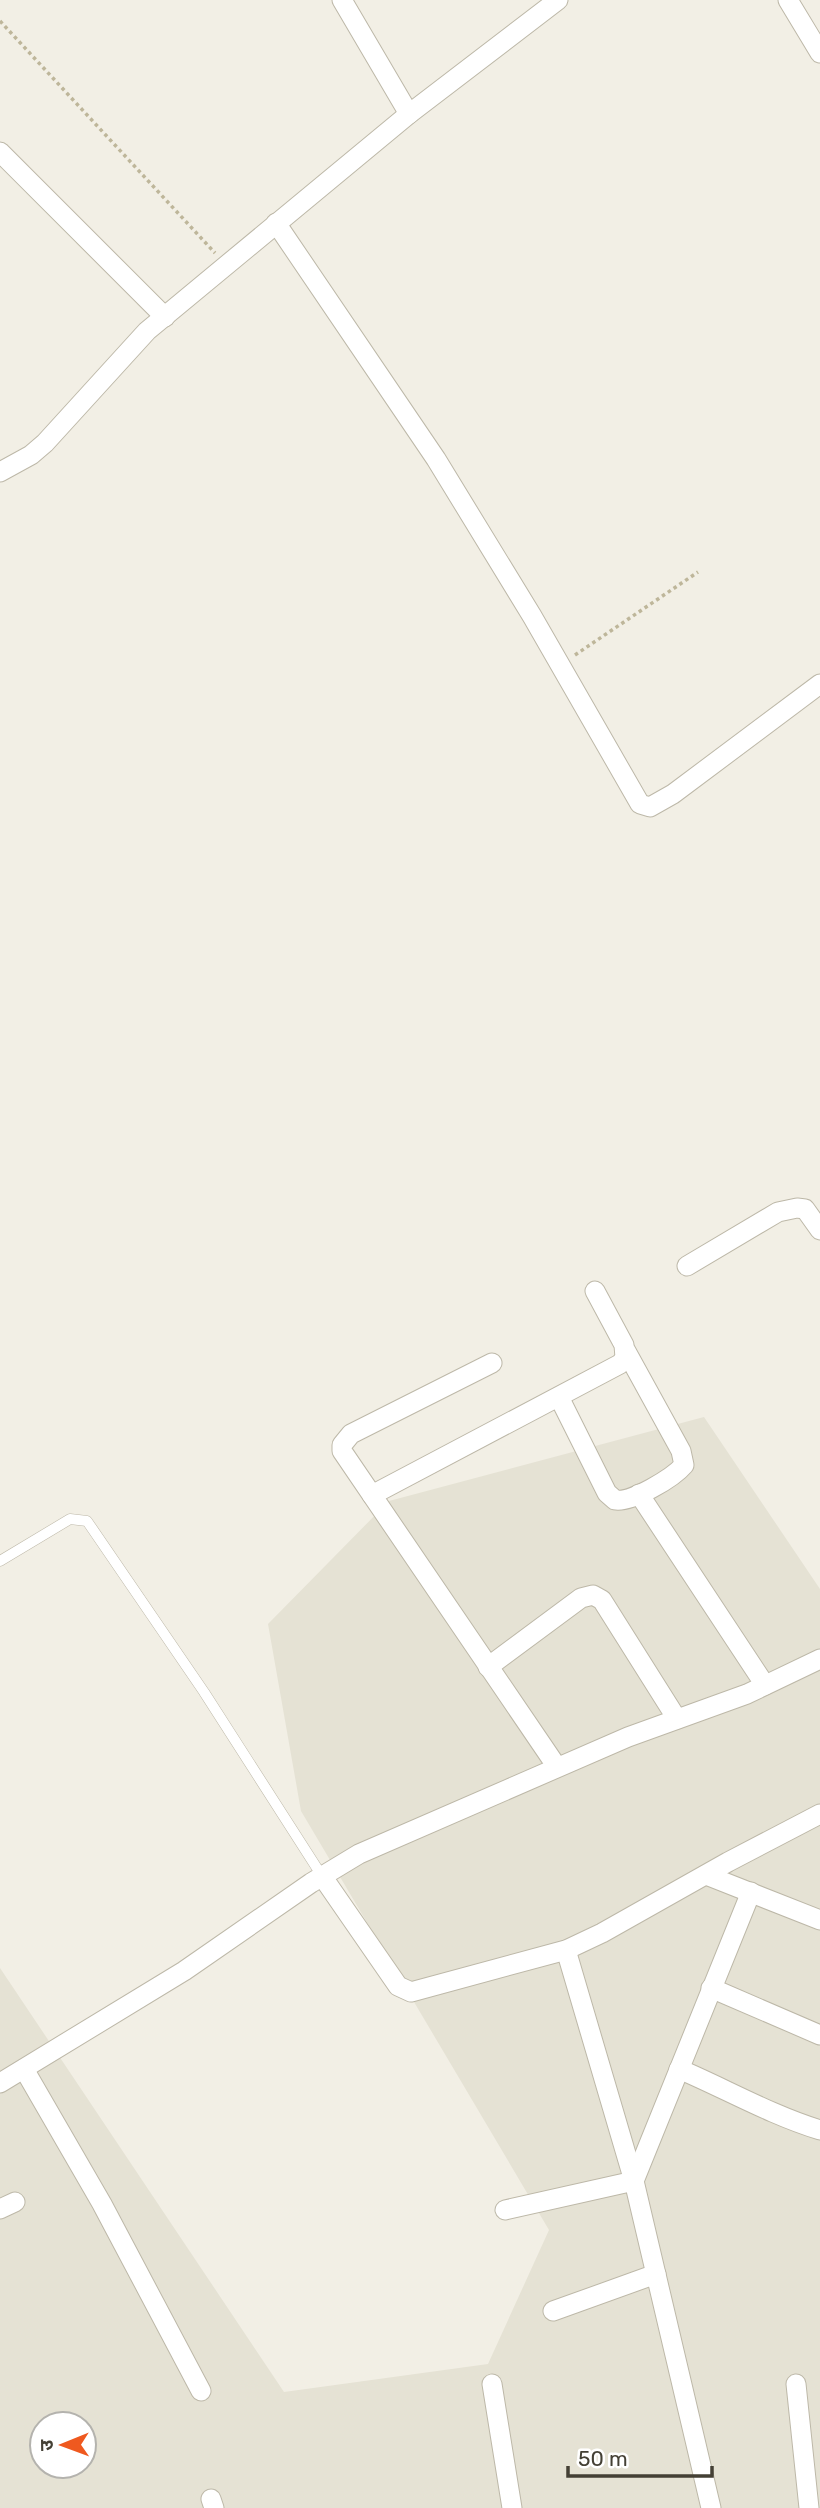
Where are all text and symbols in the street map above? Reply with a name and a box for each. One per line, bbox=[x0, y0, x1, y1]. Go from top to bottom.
north arrow bbox=[28, 2410, 98, 2480]
scale bar bbox=[568, 2434, 712, 2478]
text: उ bbox=[35, 2439, 58, 2451]
text: 50 m bbox=[578, 2446, 628, 2471]

